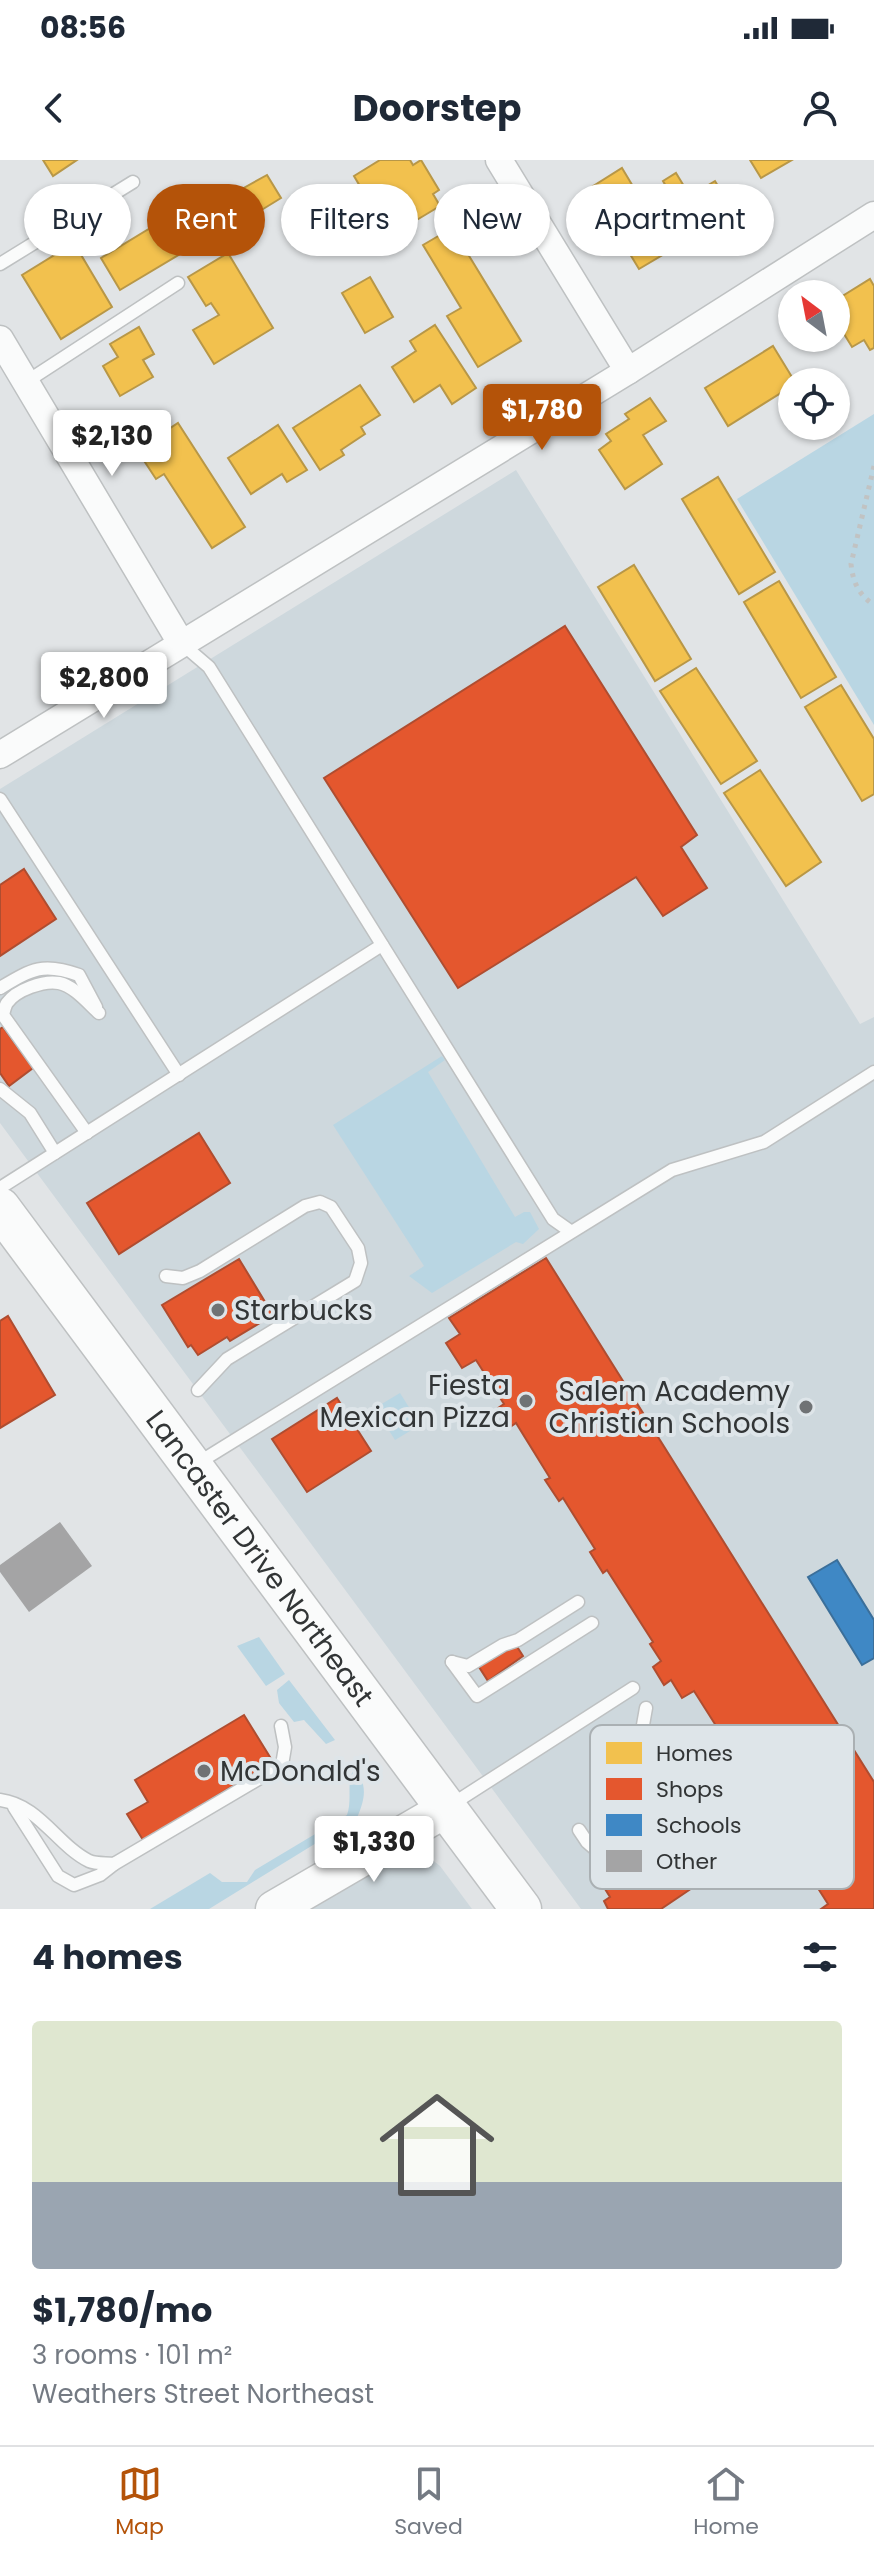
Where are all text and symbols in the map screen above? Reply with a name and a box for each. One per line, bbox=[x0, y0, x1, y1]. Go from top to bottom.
text: 08:56 bbox=[40, 6, 126, 49]
text: Doorstep bbox=[353, 83, 521, 134]
icon: back bbox=[32, 86, 76, 130]
icon: person bbox=[798, 86, 842, 130]
chip: Buy bbox=[24, 184, 131, 256]
chip: Rent bbox=[147, 184, 265, 256]
chip: Filters bbox=[281, 184, 418, 256]
chip: New bbox=[434, 184, 550, 256]
chip: Apartment bbox=[566, 184, 774, 256]
north arrow bbox=[778, 280, 850, 352]
map controls bbox=[778, 280, 850, 440]
button: locate bbox=[778, 368, 850, 440]
pin: $1,780 bbox=[477, 384, 607, 452]
text: $1,780 bbox=[501, 392, 583, 428]
pin: $2,130 bbox=[47, 410, 177, 478]
text: $2,130 bbox=[71, 418, 153, 454]
pin: $2,800 bbox=[39, 652, 169, 720]
text: $2,800 bbox=[59, 660, 149, 696]
place label: Starbucks bbox=[234, 1291, 373, 1330]
marker: Starbucks bbox=[209, 1301, 227, 1319]
place label: Fiesta Mexican Pizza bbox=[319, 1366, 510, 1437]
place label: Salem Academy Christian Schools bbox=[548, 1372, 790, 1443]
marker: Fiesta Mexican Pizza bbox=[517, 1392, 535, 1410]
marker: Salem Academy Christian Schools bbox=[797, 1398, 815, 1416]
street label: Lancaster Drive Northeast bbox=[137, 1402, 383, 1714]
legend bbox=[590, 1725, 854, 1889]
text: Homes bbox=[656, 1738, 733, 1769]
place label: McDonald's bbox=[220, 1752, 381, 1791]
marker: McDonald's bbox=[195, 1762, 213, 1780]
text: Shops bbox=[656, 1774, 723, 1805]
text: Schools bbox=[656, 1810, 741, 1841]
pin: $1,330 bbox=[309, 1816, 439, 1884]
text: $1,330 bbox=[333, 1824, 415, 1860]
text: Other bbox=[656, 1846, 717, 1877]
text: 4 homes bbox=[32, 1933, 183, 1981]
icon: filters bbox=[798, 1935, 842, 1979]
icon: home bbox=[365, 2073, 509, 2217]
text: $1,780/mo bbox=[32, 2286, 212, 2334]
text: 3 rooms · 101 m² bbox=[32, 2337, 232, 2373]
text: Weathers Street Northeast bbox=[32, 2376, 374, 2412]
tab: Map bbox=[115, 2462, 164, 2543]
tab: Saved bbox=[394, 2462, 463, 2543]
tab: Home bbox=[693, 2462, 759, 2543]

